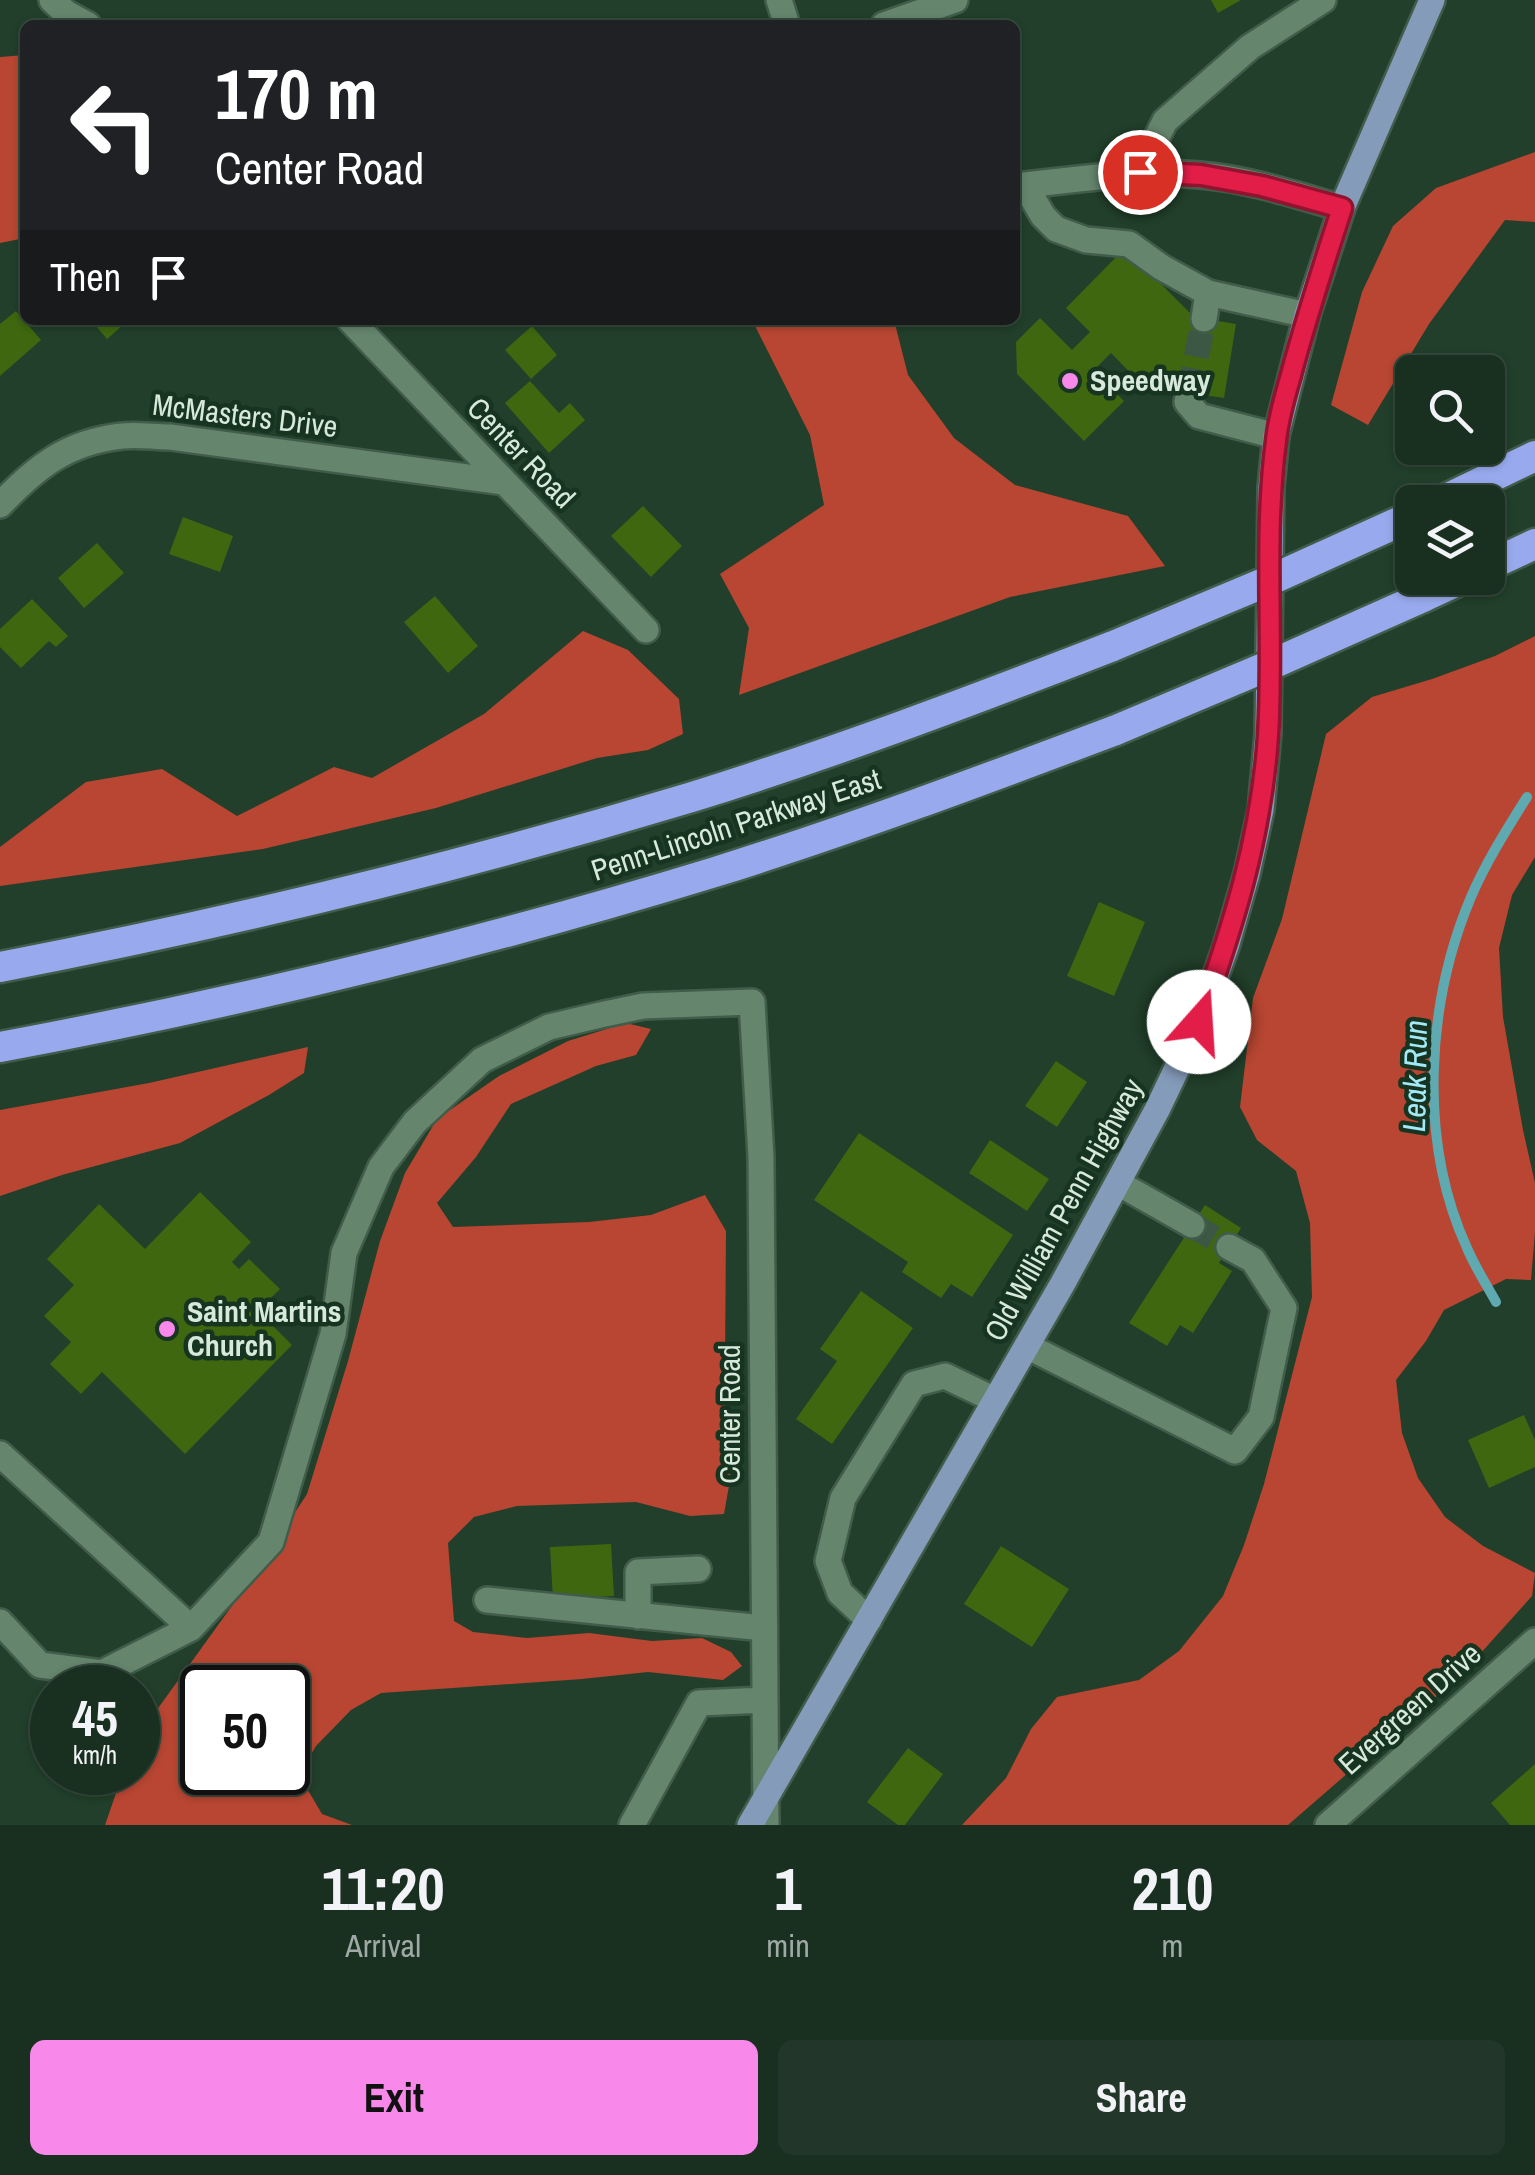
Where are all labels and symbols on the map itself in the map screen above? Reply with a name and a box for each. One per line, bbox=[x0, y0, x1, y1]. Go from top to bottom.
pin bbox=[1098, 130, 1183, 215]
place label: Speedway bbox=[1090, 360, 1211, 400]
marker: Speedway bbox=[1059, 370, 1081, 392]
street label: McMasters Drive bbox=[150, 384, 340, 446]
street label: Center Road bbox=[459, 388, 585, 516]
street label: Penn-Lincoln Parkway East bbox=[586, 758, 886, 890]
position arrow bbox=[1147, 970, 1251, 1074]
water label: Leak Run bbox=[1392, 1019, 1437, 1133]
street label: Old William Penn Highway bbox=[974, 1071, 1152, 1348]
place label: Saint Martins Church bbox=[187, 1291, 341, 1365]
marker: Saint Martins Church bbox=[156, 1318, 178, 1340]
street label: Center Road bbox=[709, 1344, 749, 1484]
street label: Evergreen Drive bbox=[1329, 1633, 1489, 1783]
speed limit sign: 50 bbox=[180, 1665, 310, 1795]

